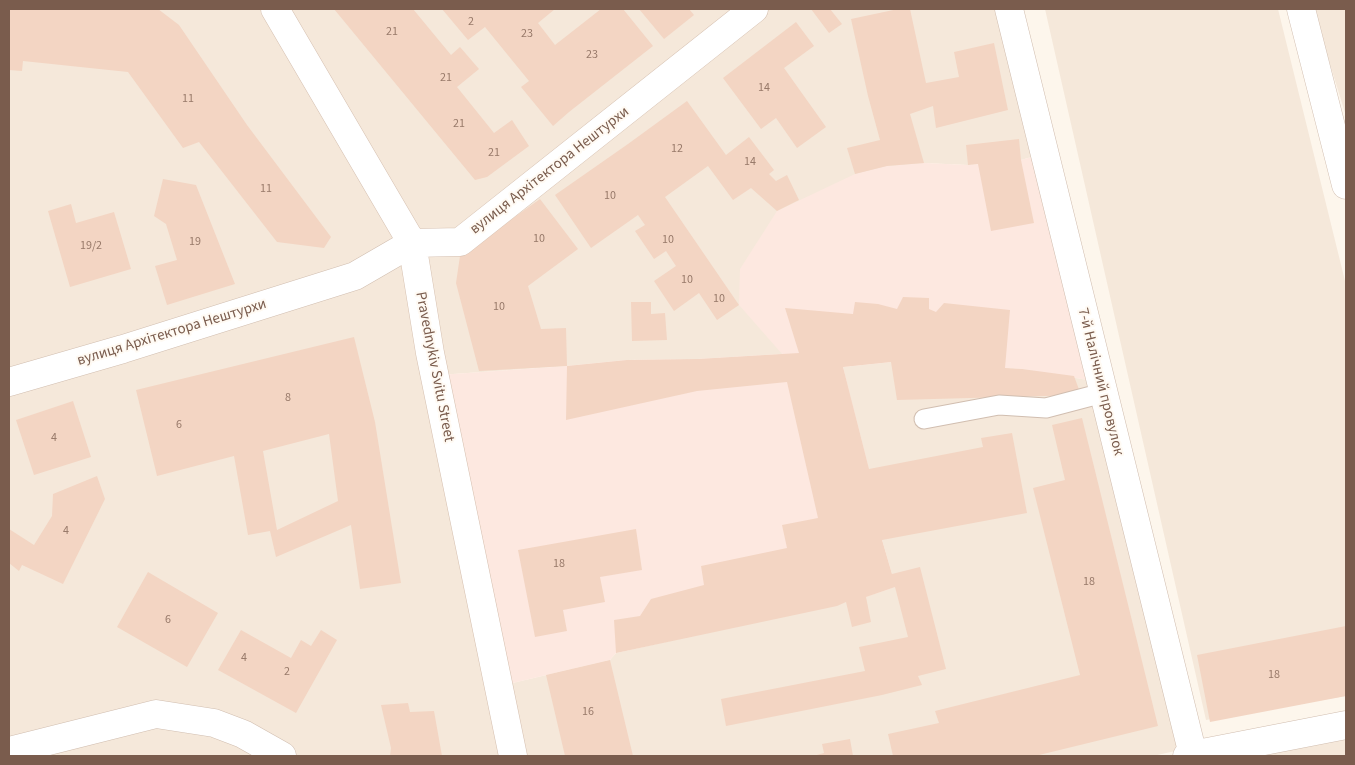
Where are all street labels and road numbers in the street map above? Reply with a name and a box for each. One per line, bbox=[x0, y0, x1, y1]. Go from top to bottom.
street label: вулиця Архітектора Нештурхи bbox=[467, 103, 633, 239]
street label: Pravednykiv Svitu Street bbox=[411, 290, 457, 444]
street label: вулиця Архітектора Нештурхи bbox=[75, 296, 269, 370]
street label: 7-й Налічний провулок bbox=[1073, 306, 1127, 458]

